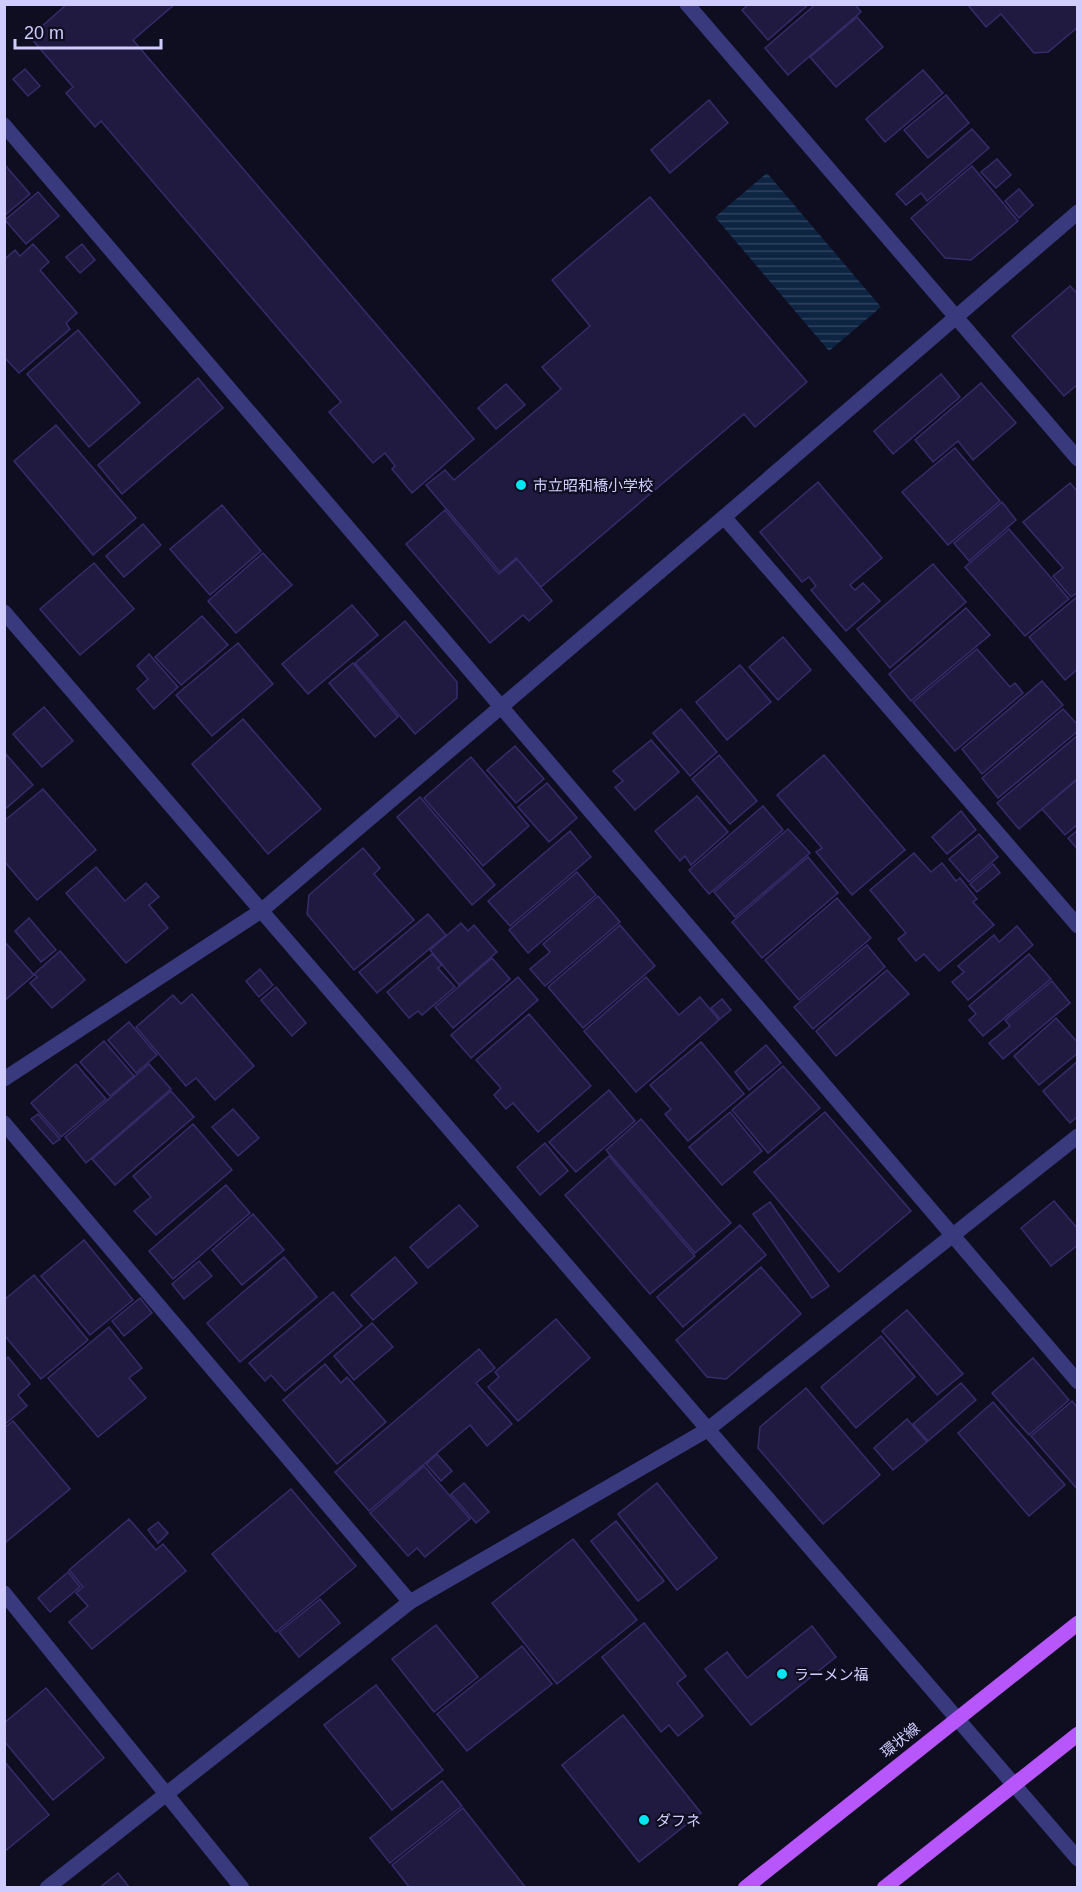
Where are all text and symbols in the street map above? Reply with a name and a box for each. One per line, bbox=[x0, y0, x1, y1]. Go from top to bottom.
scale bar bbox=[15, 12, 160, 50]
text: 20 m bbox=[24, 23, 64, 43]
place label: 市立昭和橋小学校 bbox=[533, 477, 653, 494]
marker: 市立昭和橋小学校 bbox=[514, 478, 528, 492]
place label: ラーメン福 bbox=[794, 1666, 868, 1683]
marker: ラーメン福 bbox=[775, 1667, 789, 1681]
street label: 環状線 bbox=[877, 1719, 923, 1761]
place label: ダフネ bbox=[656, 1812, 701, 1829]
marker: ダフネ bbox=[637, 1813, 651, 1827]

